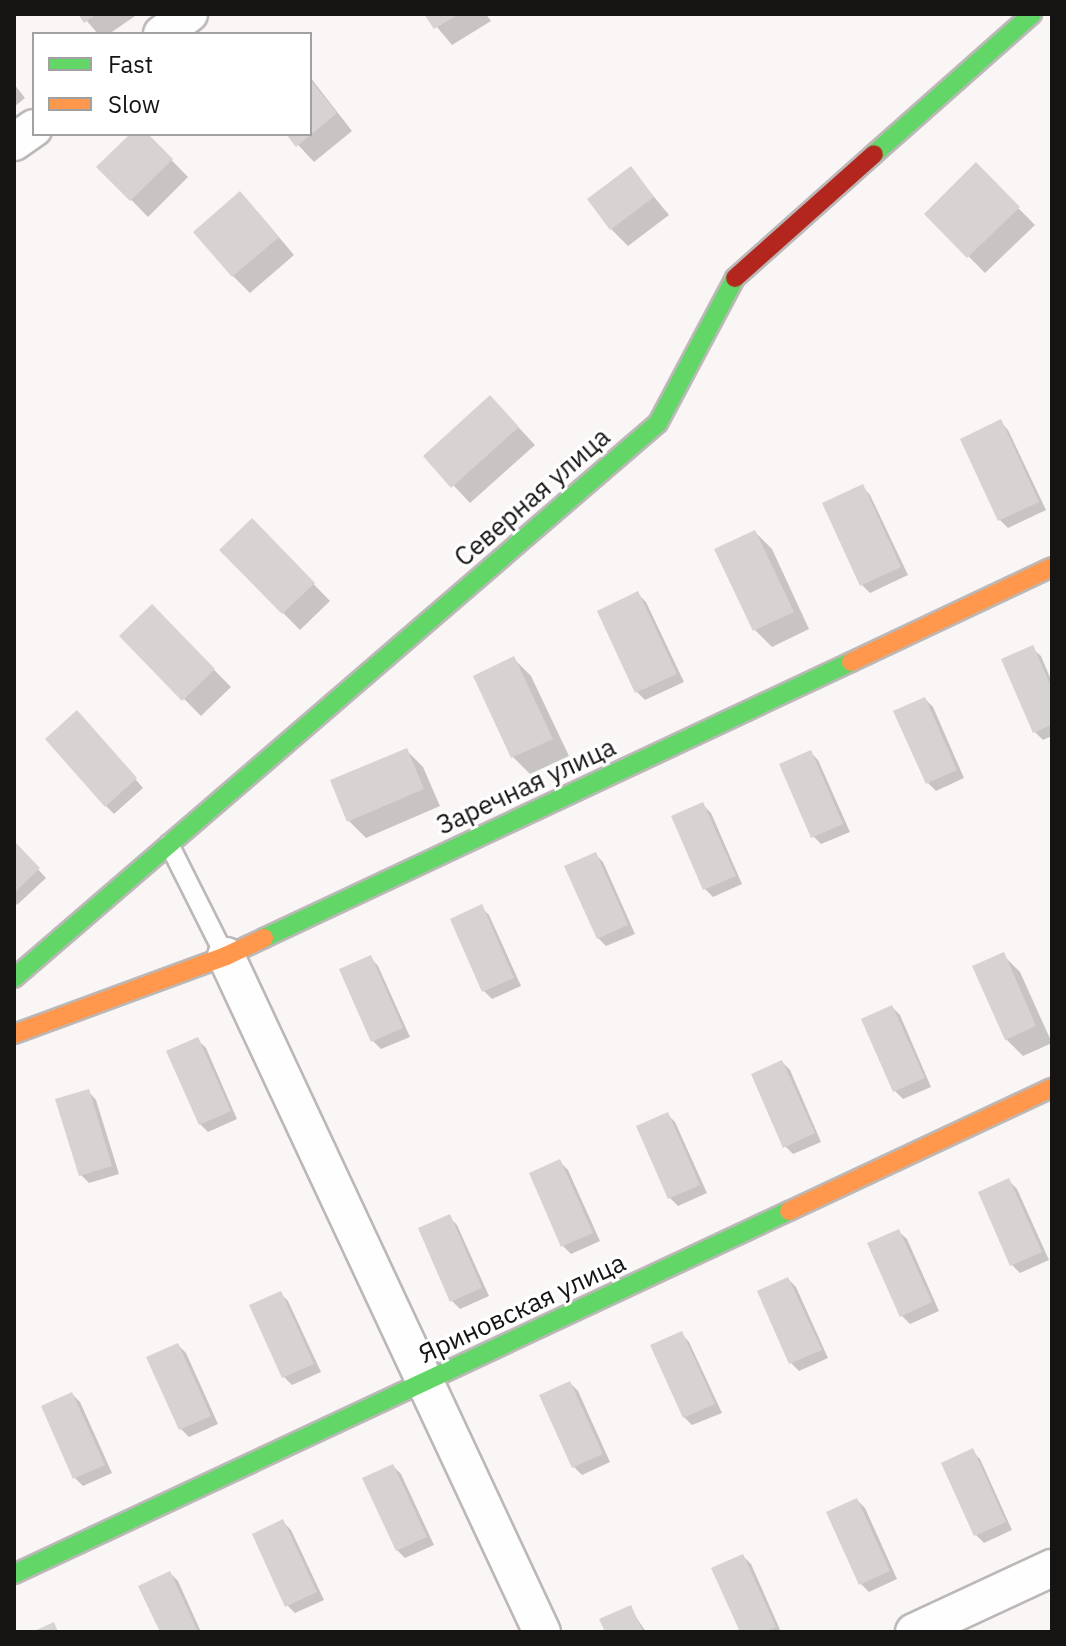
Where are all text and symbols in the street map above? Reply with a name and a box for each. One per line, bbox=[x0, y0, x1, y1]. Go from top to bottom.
legend bbox=[32, 32, 312, 136]
text: Fast bbox=[108, 48, 153, 80]
text: Slow bbox=[108, 88, 160, 120]
street label: Северная улица bbox=[448, 421, 616, 573]
street label: Заречная улица bbox=[432, 731, 620, 841]
street label: Яриновская улица bbox=[414, 1246, 630, 1370]

